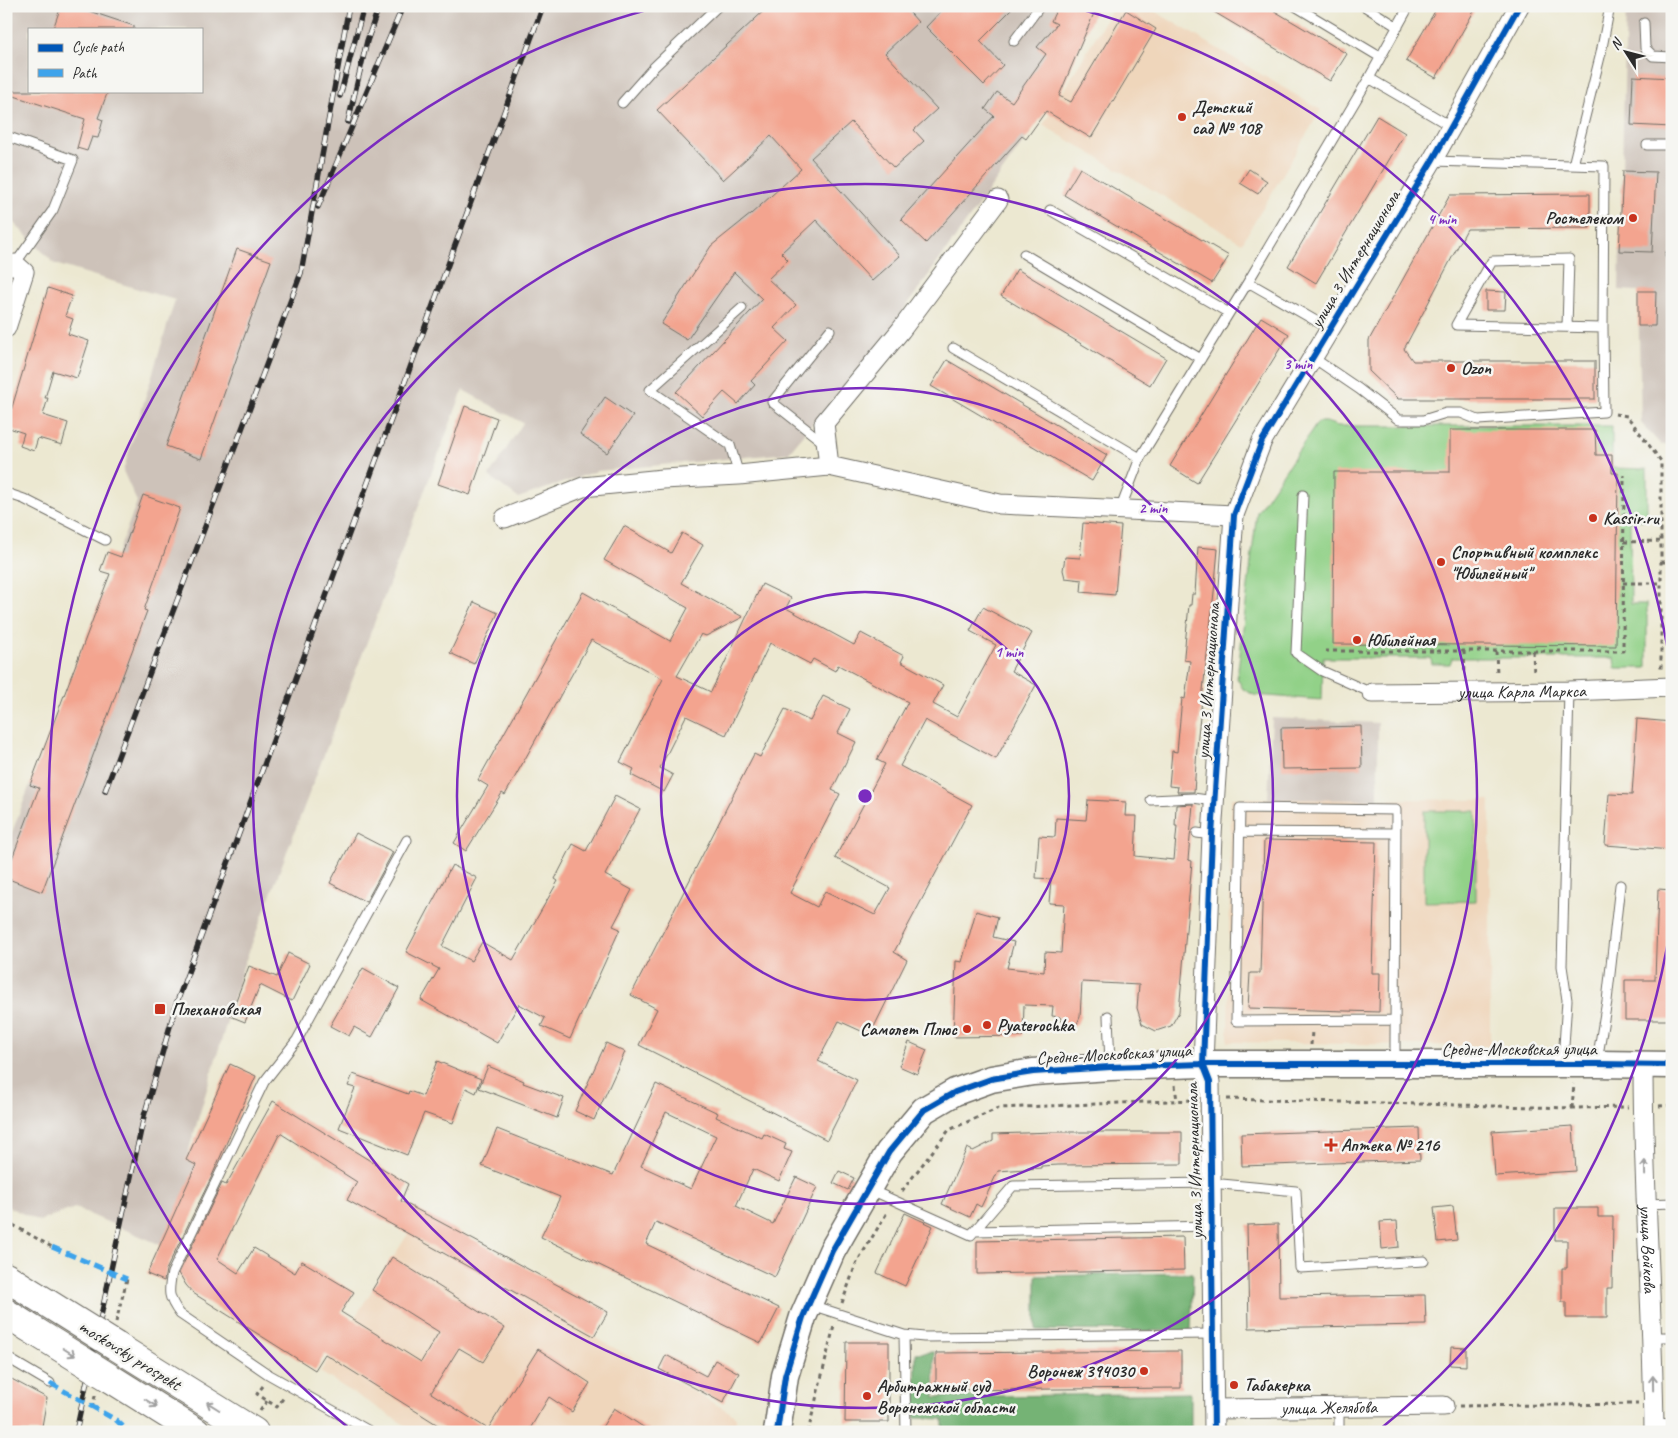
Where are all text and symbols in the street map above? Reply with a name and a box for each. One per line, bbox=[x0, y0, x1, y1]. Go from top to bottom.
legend bbox=[28, 28, 202, 92]
north arrow bbox=[1600, 28, 1650, 78]
text: N bbox=[1606, 34, 1627, 53]
text: Cycle path bbox=[72, 38, 124, 57]
text: Path bbox=[72, 64, 98, 83]
place label: Детский сад № 108 bbox=[1192, 96, 1263, 139]
marker: Детский сад № 108 bbox=[1176, 111, 1188, 123]
street label: улица 3 Интернационала bbox=[1305, 185, 1406, 333]
place label: Ростелеком bbox=[1546, 207, 1625, 229]
text: 4 min bbox=[1428, 210, 1457, 229]
marker: Ростелеком bbox=[1627, 212, 1639, 224]
text: 3 min bbox=[1284, 355, 1313, 374]
place label: Ozon bbox=[1461, 357, 1492, 379]
marker: Ozon bbox=[1445, 362, 1457, 374]
text: 2 min bbox=[1139, 499, 1168, 518]
place label: Kassir.ru bbox=[1603, 507, 1660, 529]
marker: Kassir.ru bbox=[1587, 512, 1599, 524]
place label: Спортивный комплекс "Юбилейный" bbox=[1451, 541, 1598, 584]
marker: Спортивный комплекс "Юбилейный" bbox=[1435, 556, 1447, 568]
street label: улица 3 Интернационала bbox=[1191, 601, 1225, 761]
place label: Юбилейная bbox=[1367, 629, 1437, 651]
marker: Юбилейная bbox=[1351, 634, 1363, 646]
text: 1 min bbox=[995, 643, 1024, 662]
street label: улица Карла Маркса bbox=[1457, 679, 1587, 703]
centre of rings bbox=[856, 787, 874, 805]
place label: Плехановская bbox=[171, 998, 262, 1020]
marker: Плехановская bbox=[153, 1002, 167, 1016]
place label: Pyaterochka bbox=[997, 1014, 1076, 1036]
place label: Самолет Плюс bbox=[860, 1018, 958, 1040]
marker: Pyaterochka bbox=[981, 1019, 993, 1031]
marker: Самолет Плюс bbox=[961, 1023, 973, 1035]
street label: Средне-Московская улица bbox=[1441, 1038, 1598, 1060]
street label: Средне-Московская улица bbox=[1036, 1039, 1193, 1069]
street label: улица 3 Интернационала bbox=[1180, 1081, 1208, 1241]
place label: Аптека № 216 bbox=[1341, 1134, 1441, 1156]
marker: Аптека № 216 bbox=[1325, 1139, 1337, 1151]
one-way arrow bbox=[1640, 1160, 1649, 1176]
street label: улица Войкова bbox=[1635, 1204, 1661, 1295]
street label: moskovsky prospekt bbox=[75, 1315, 187, 1396]
one-way arrow bbox=[61, 1348, 75, 1358]
place label: Воронеж 394030 bbox=[1027, 1360, 1136, 1382]
marker: Воронеж 394030 bbox=[1138, 1365, 1150, 1377]
place label: Табакерка bbox=[1244, 1374, 1312, 1396]
place label: Арбитражный суд Воронежской области bbox=[877, 1375, 1016, 1418]
one-way arrow bbox=[1648, 1375, 1658, 1392]
marker: Табакерка bbox=[1228, 1379, 1240, 1391]
marker: Арбитражный суд Воронежской области bbox=[861, 1390, 873, 1402]
street label: улица Желябова bbox=[1280, 1396, 1378, 1419]
one-way arrow bbox=[143, 1399, 157, 1409]
one-way arrow bbox=[206, 1401, 220, 1411]

